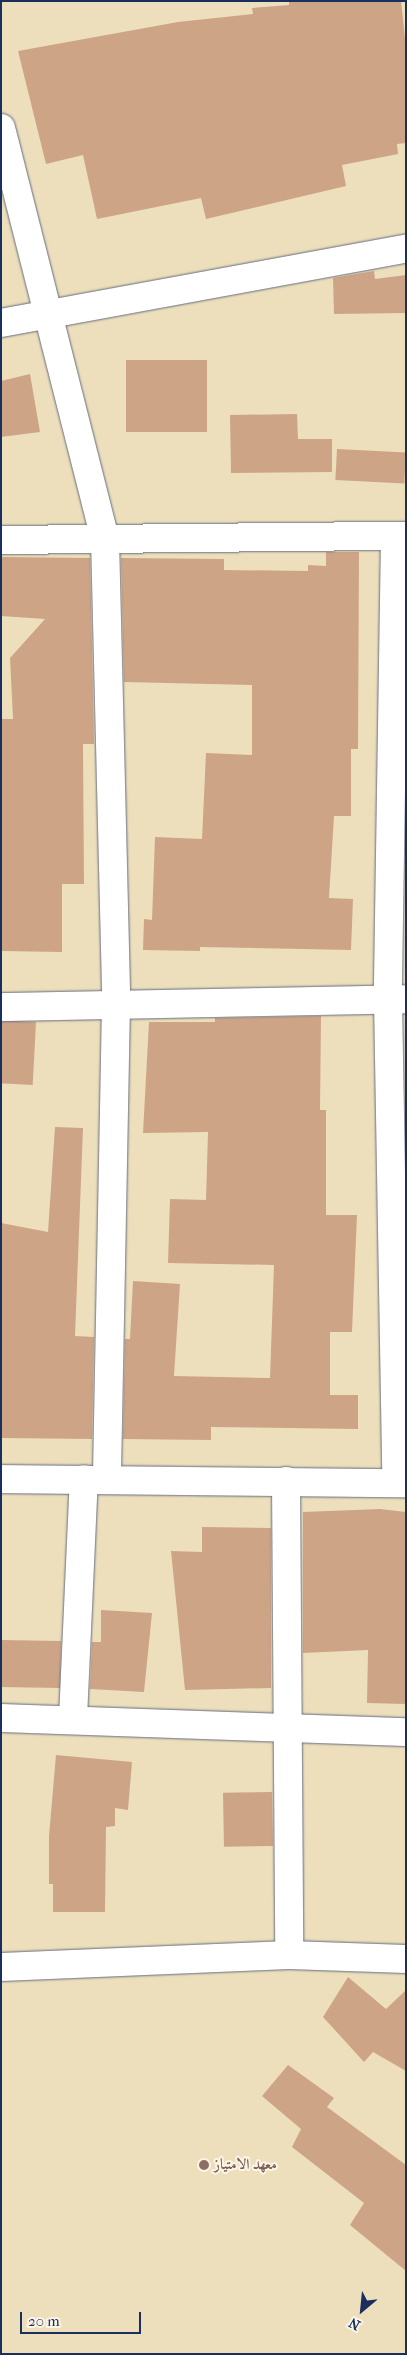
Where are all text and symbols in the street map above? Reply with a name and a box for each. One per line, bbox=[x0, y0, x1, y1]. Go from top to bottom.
place label: معهد الامتياز bbox=[214, 2156, 277, 2174]
marker: معهد الامتياز bbox=[198, 2159, 210, 2171]
north arrow bbox=[337, 2285, 387, 2335]
scale bar bbox=[22, 2302, 144, 2334]
text: 20 m bbox=[28, 2312, 60, 2330]
text: N bbox=[346, 2314, 363, 2334]

